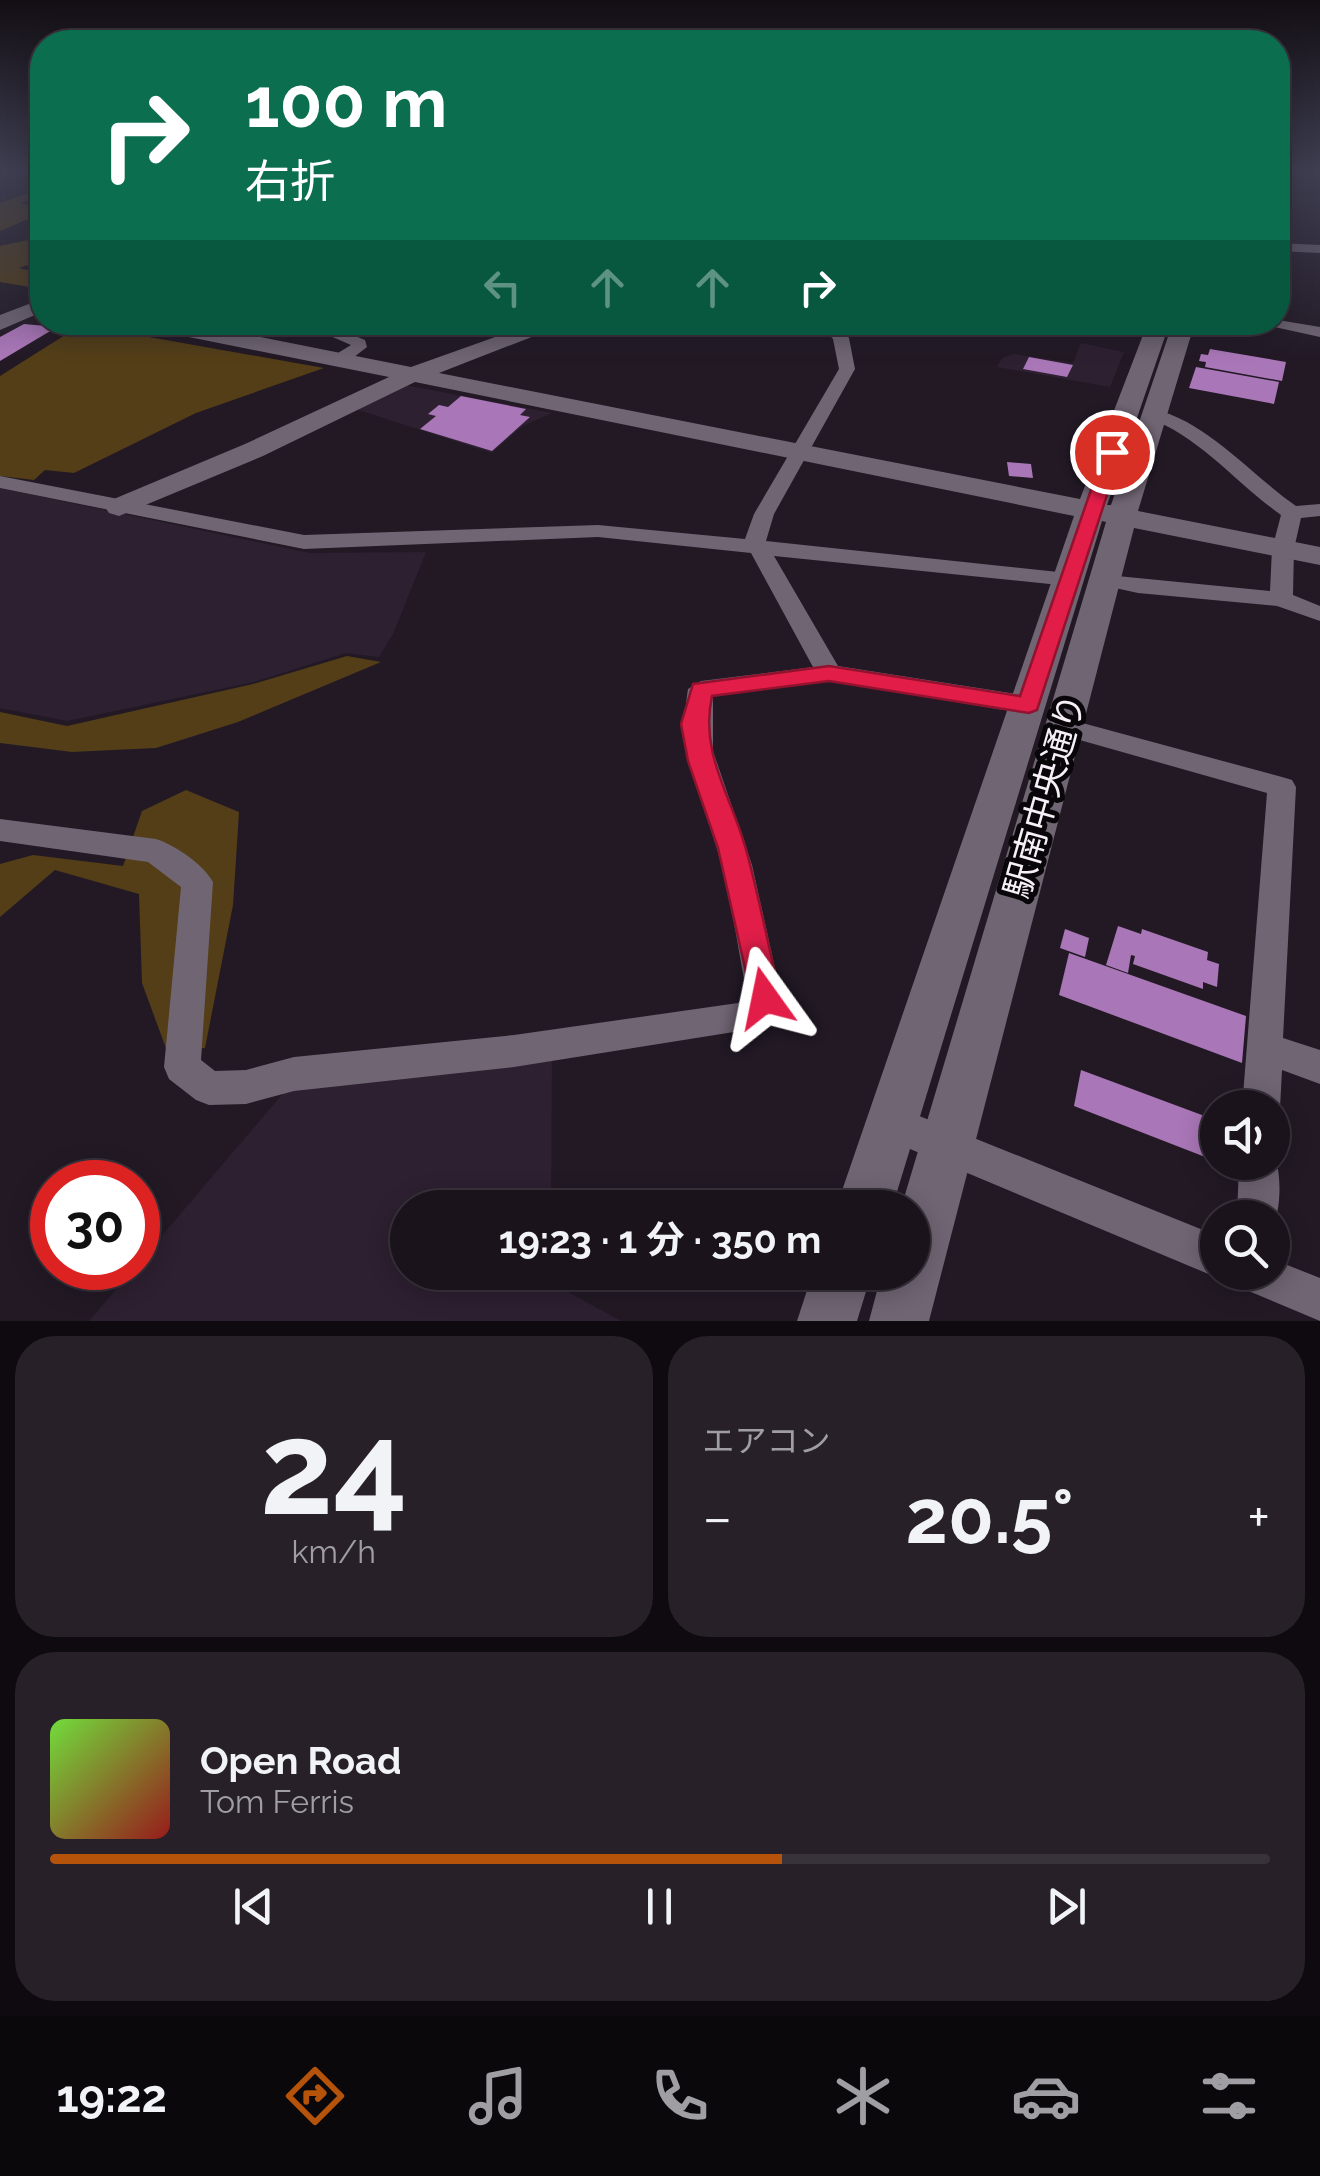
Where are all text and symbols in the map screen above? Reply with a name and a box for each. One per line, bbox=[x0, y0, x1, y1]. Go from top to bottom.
text: 100 m bbox=[245, 61, 448, 143]
icon: right bbox=[80, 70, 210, 200]
text: 右折 bbox=[245, 155, 335, 208]
icon: left bbox=[475, 260, 530, 315]
icon: ahead bbox=[580, 260, 635, 315]
icon: ahead bbox=[685, 260, 740, 315]
icon: right bbox=[790, 260, 845, 315]
pin bbox=[1070, 410, 1155, 495]
icon: arrive bbox=[1085, 425, 1140, 480]
street label: 駅南中央通り bbox=[996, 689, 1093, 902]
position arrow bbox=[713, 946, 817, 1050]
map controls bbox=[1200, 1090, 1290, 1290]
button: sound bbox=[1200, 1090, 1290, 1180]
speed limit sign: 30 bbox=[30, 1160, 160, 1290]
button: search bbox=[1200, 1200, 1290, 1290]
text: 19:23 · 1 分 · 350 m bbox=[499, 1217, 821, 1262]
text: 24 bbox=[260, 1392, 408, 1544]
text: エアコン bbox=[703, 1422, 831, 1459]
text: 20.5° bbox=[906, 1472, 1074, 1561]
text: − bbox=[703, 1485, 732, 1550]
text: + bbox=[1247, 1485, 1270, 1550]
text: km/h bbox=[292, 1533, 376, 1570]
text: Open Road bbox=[200, 1738, 401, 1783]
text: Tom Ferris bbox=[200, 1783, 354, 1820]
icon: previous bbox=[226, 1879, 281, 1934]
icon: pause bbox=[632, 1879, 687, 1934]
icon: next bbox=[1039, 1879, 1094, 1934]
icon: directions bbox=[280, 2061, 350, 2131]
icon: music bbox=[463, 2061, 533, 2131]
icon: phone bbox=[645, 2061, 715, 2131]
icon: climate bbox=[828, 2061, 898, 2131]
icon: car bbox=[1011, 2061, 1081, 2131]
icon: filters bbox=[1194, 2061, 1264, 2131]
text: 19:22 bbox=[56, 2070, 167, 2123]

